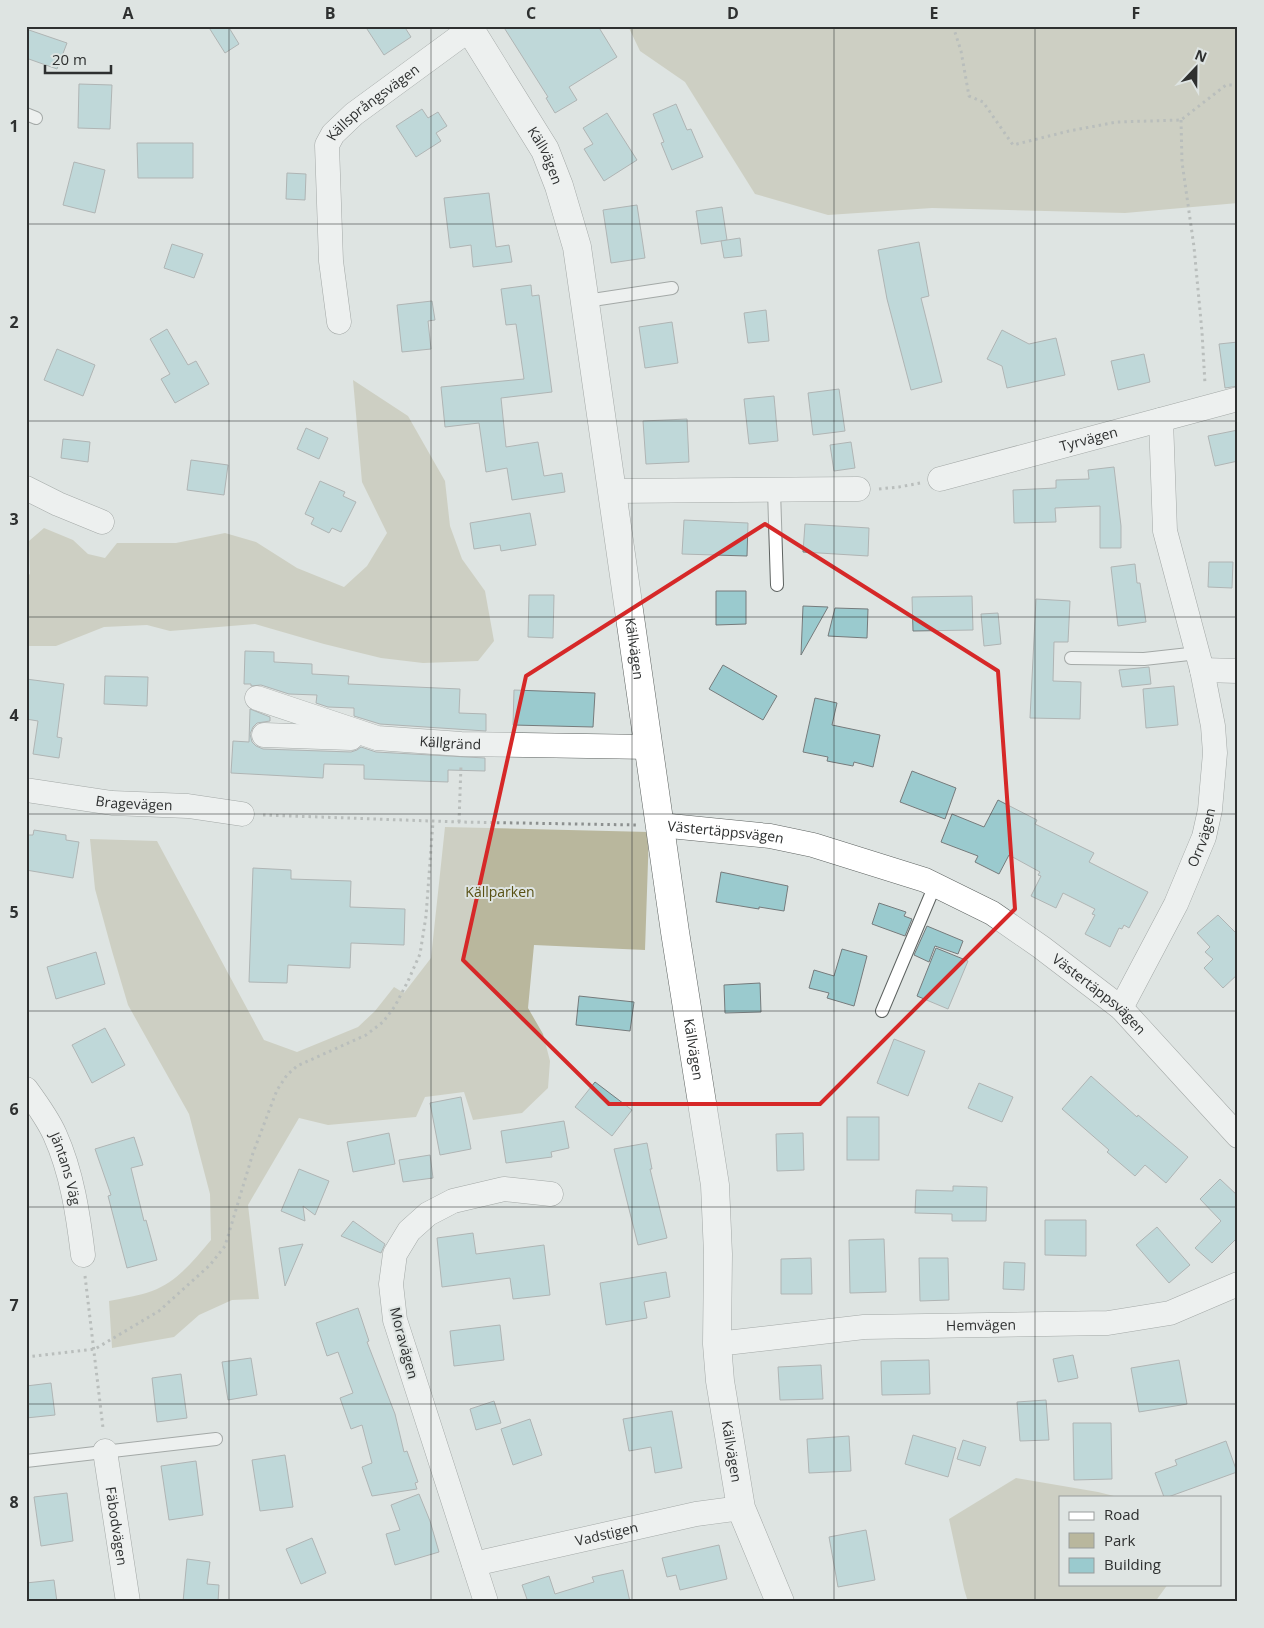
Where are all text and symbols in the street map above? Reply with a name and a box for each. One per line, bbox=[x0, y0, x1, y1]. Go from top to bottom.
text: A bbox=[122, 2, 134, 24]
text: B bbox=[325, 2, 335, 24]
text: C bbox=[526, 2, 536, 24]
text: D bbox=[727, 2, 739, 24]
text: E bbox=[930, 2, 939, 24]
text: F bbox=[1132, 2, 1140, 24]
scale bar bbox=[45, 42, 111, 74]
north arrow bbox=[1172, 42, 1222, 92]
text: N bbox=[1192, 45, 1210, 66]
text: 20 m bbox=[52, 49, 87, 69]
street label: Källsprångsvägen bbox=[321, 59, 423, 144]
text: 1 bbox=[9, 115, 19, 137]
street label: Källvägen bbox=[524, 123, 567, 187]
text: 2 bbox=[9, 311, 19, 333]
street label: Tyrvägen bbox=[1057, 422, 1120, 455]
text: 3 bbox=[9, 508, 19, 530]
street label: Källvägen bbox=[621, 616, 649, 681]
text: 4 bbox=[9, 704, 19, 726]
street label: Källgränd bbox=[419, 731, 481, 753]
street label: Bragevägen bbox=[94, 791, 173, 814]
street label: Orrvägen bbox=[1182, 806, 1219, 870]
street label: Västertäppsvägen bbox=[667, 816, 786, 848]
park label: Källparken bbox=[465, 882, 535, 901]
text: 5 bbox=[9, 901, 19, 923]
street label: Västertäppsvägen bbox=[1049, 949, 1150, 1038]
street label: Källvägen bbox=[680, 1017, 708, 1082]
text: 6 bbox=[9, 1098, 19, 1120]
street label: Jäntans Väg bbox=[45, 1127, 86, 1207]
text: 7 bbox=[9, 1294, 19, 1316]
street label: Moravägen bbox=[386, 1305, 423, 1381]
street label: Hemvägen bbox=[946, 1315, 1016, 1335]
street label: Källvägen bbox=[718, 1419, 747, 1484]
street label: Fäbodvägen bbox=[102, 1485, 132, 1567]
text: 8 bbox=[9, 1491, 19, 1513]
legend bbox=[1059, 1496, 1222, 1586]
text: Road bbox=[1104, 1504, 1140, 1524]
street label: Vadstigen bbox=[573, 1517, 640, 1550]
text: Park bbox=[1104, 1530, 1135, 1550]
text: Building bbox=[1104, 1554, 1161, 1574]

